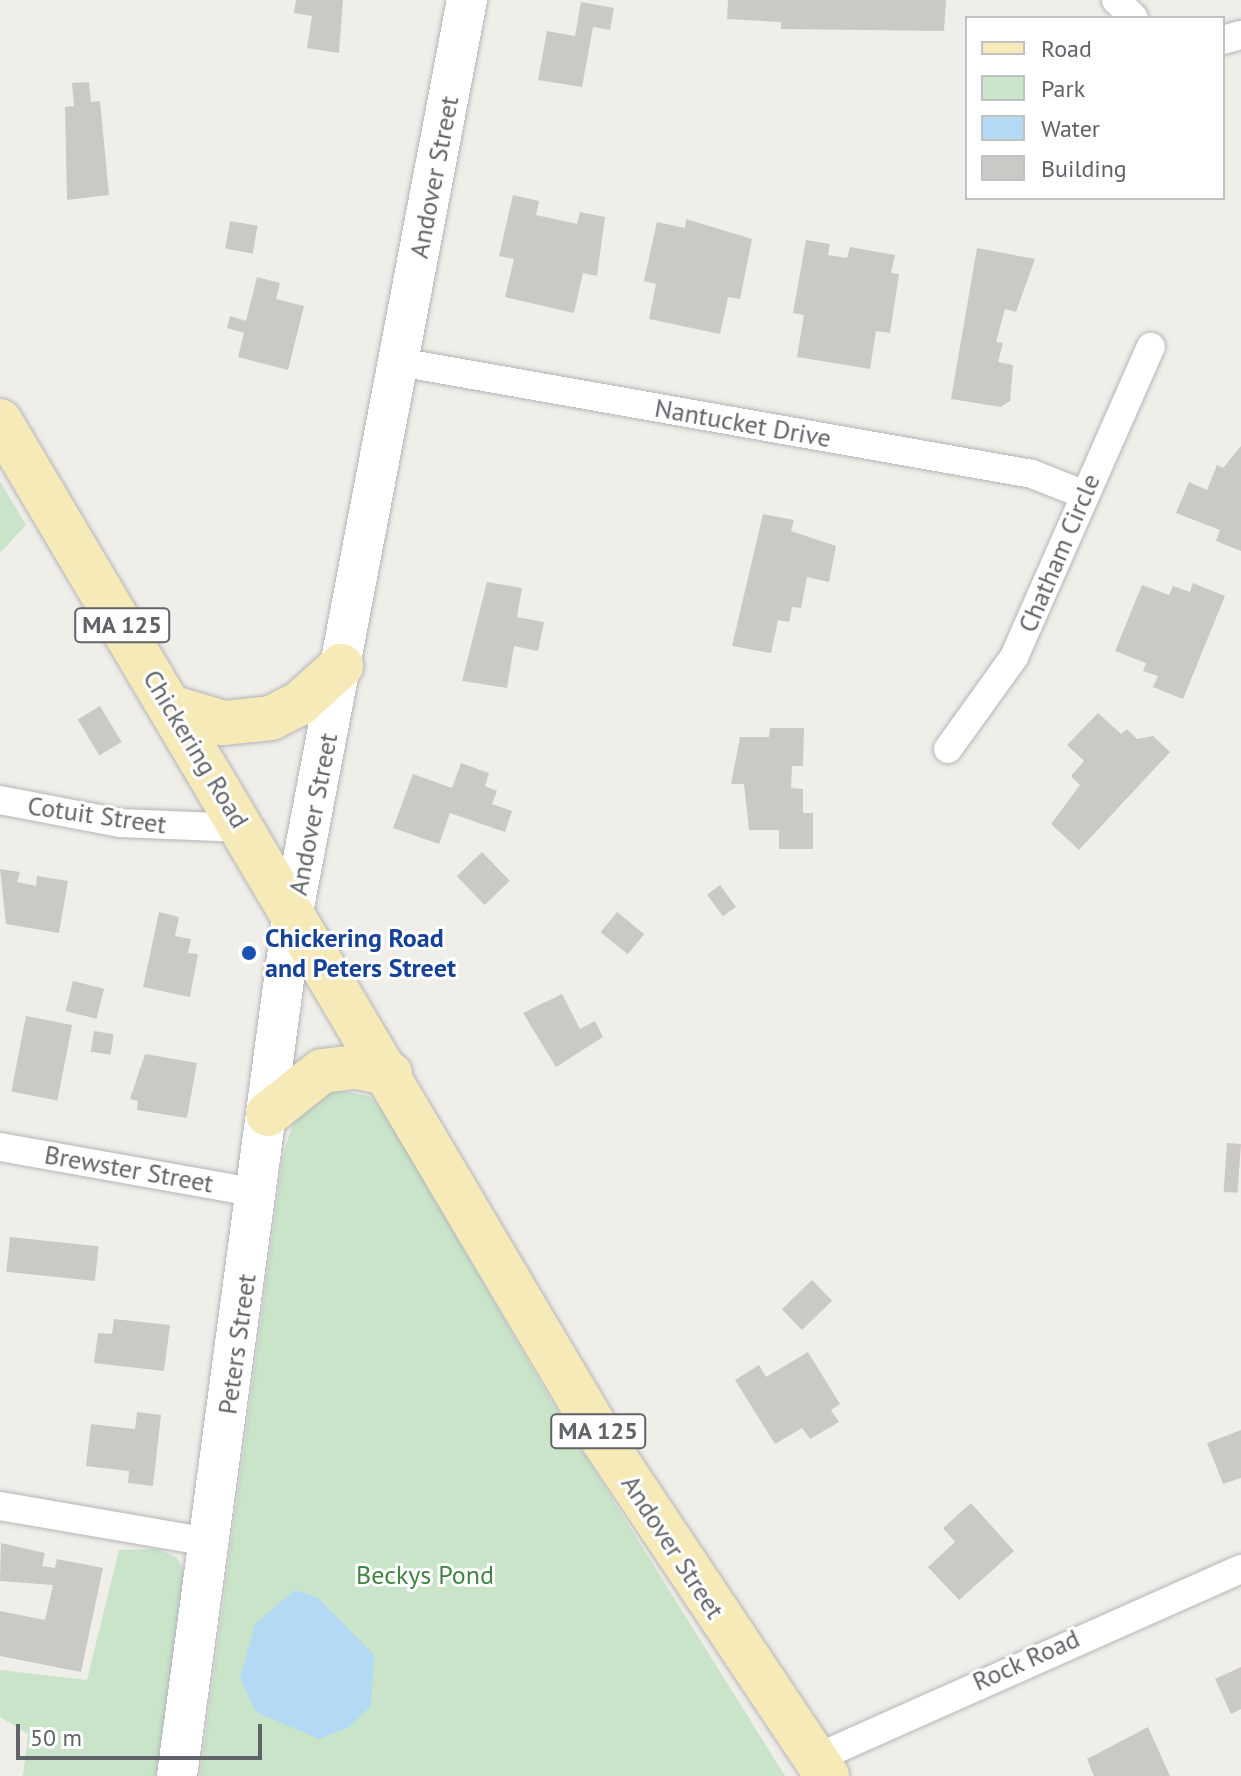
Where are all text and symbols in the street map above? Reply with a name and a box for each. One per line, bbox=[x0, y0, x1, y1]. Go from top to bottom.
legend bbox=[965, 16, 1225, 200]
text: Road bbox=[1041, 33, 1092, 64]
text: Park bbox=[1041, 73, 1085, 104]
street label: Andover Street bbox=[403, 93, 465, 261]
text: Water bbox=[1041, 113, 1100, 144]
text: Building bbox=[1041, 153, 1127, 184]
street label: Nantucket Drive bbox=[652, 392, 834, 454]
street label: Chatham Circle bbox=[1012, 469, 1106, 637]
road number: MA 125 bbox=[72, 605, 172, 645]
street label: Chickering Road bbox=[137, 664, 255, 834]
street label: Andover Street bbox=[282, 730, 344, 898]
street label: Cotuit Street bbox=[26, 790, 168, 840]
place label: Chickering Road and Peters Street bbox=[265, 922, 456, 984]
marker: Chickering Road and Peters Street bbox=[240, 944, 258, 962]
street label: Brewster Street bbox=[42, 1139, 216, 1199]
street label: Peters Street bbox=[212, 1272, 262, 1416]
road number: MA 125 bbox=[548, 1411, 648, 1451]
street label: Andover Street bbox=[615, 1469, 731, 1625]
park label: Beckys Pond bbox=[356, 1559, 494, 1591]
street label: Rock Road bbox=[967, 1622, 1085, 1698]
scale bar bbox=[20, 1708, 266, 1758]
text: 50 m bbox=[30, 1722, 82, 1753]

